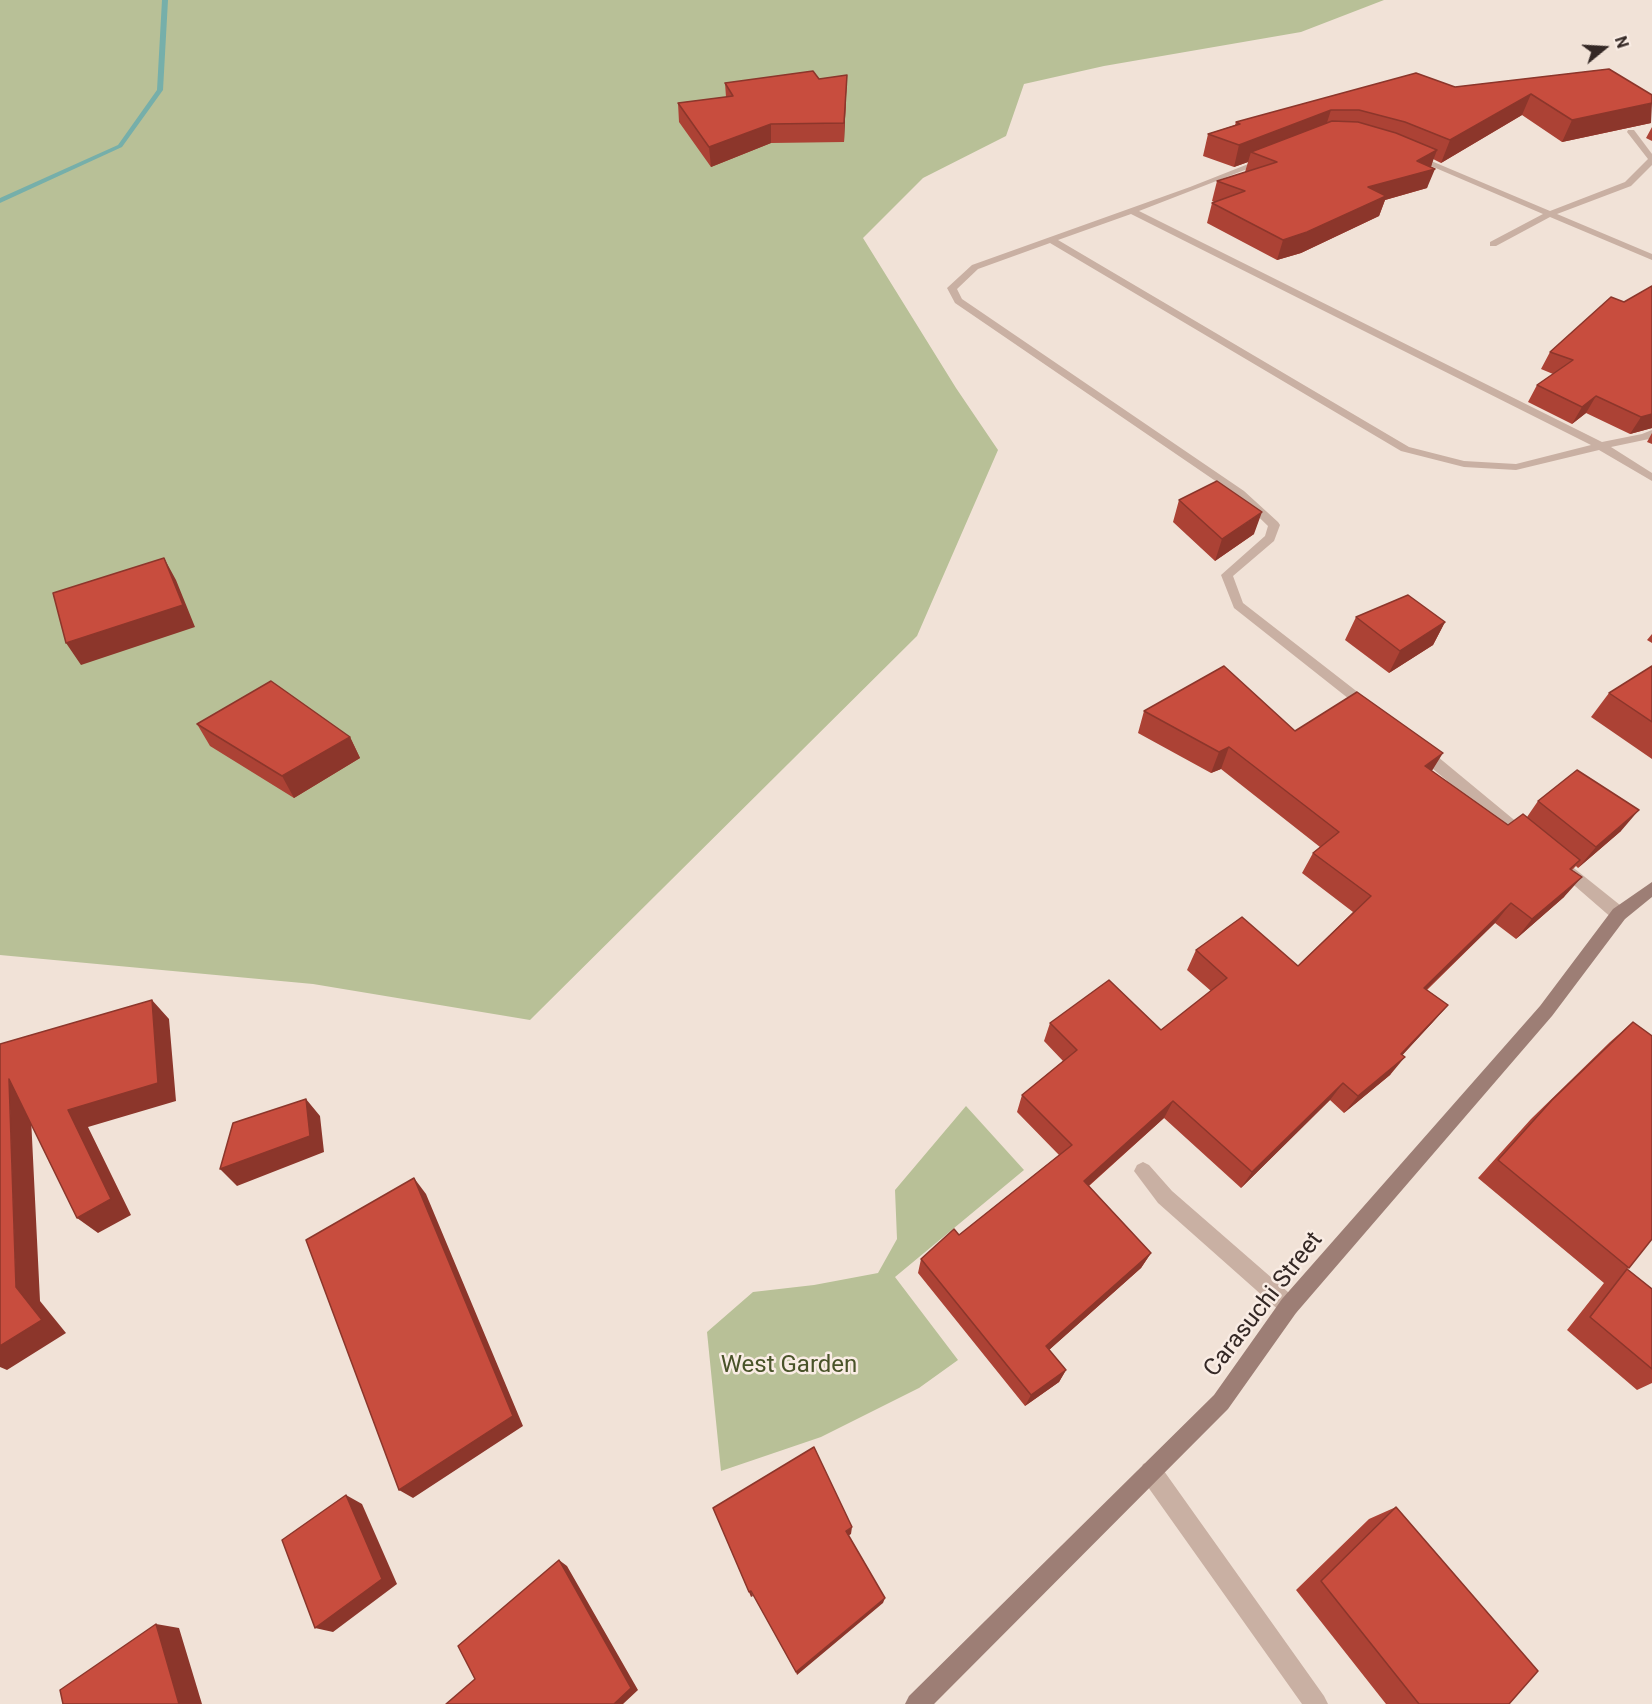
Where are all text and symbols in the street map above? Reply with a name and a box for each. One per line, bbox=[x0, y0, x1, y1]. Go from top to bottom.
north arrow bbox=[1574, 18, 1634, 78]
text: N bbox=[1611, 34, 1632, 51]
street label: Carasuchi Street bbox=[1199, 1227, 1329, 1383]
park label: West Garden bbox=[721, 1352, 857, 1380]

